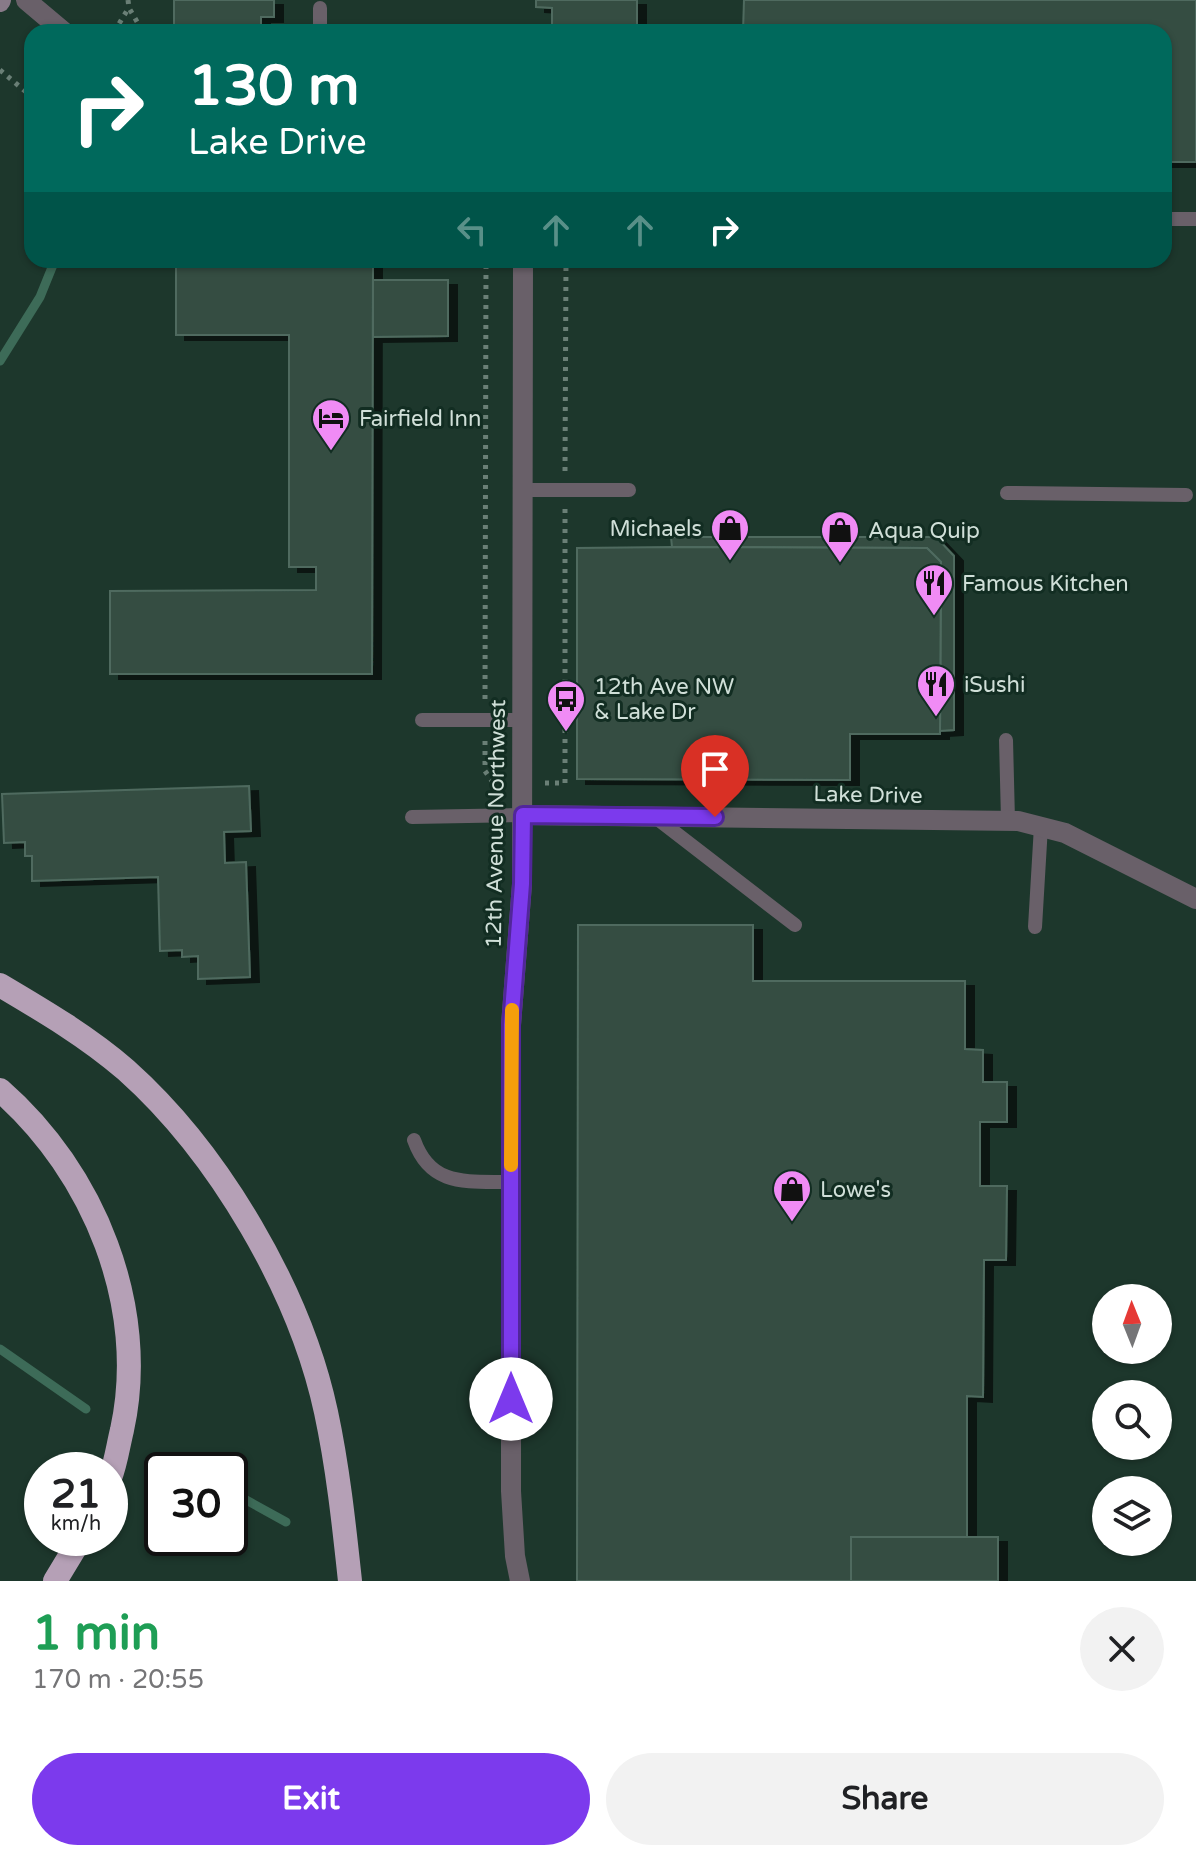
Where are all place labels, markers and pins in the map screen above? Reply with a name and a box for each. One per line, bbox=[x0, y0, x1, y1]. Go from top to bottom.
hotel icon: Fairfield Inn bbox=[310, 397, 352, 452]
place label: Fairfield Inn bbox=[359, 406, 481, 432]
shop icon: Michaels bbox=[709, 507, 751, 562]
shop icon: Aqua Quip bbox=[819, 509, 861, 564]
place label: Michaels bbox=[610, 516, 702, 542]
place label: Aqua Quip bbox=[868, 518, 980, 544]
restaurant icon: Famous Kitchen bbox=[913, 562, 955, 617]
place label: Famous Kitchen bbox=[962, 571, 1129, 597]
restaurant icon: iSushi bbox=[915, 663, 957, 718]
place label: iSushi bbox=[964, 672, 1025, 698]
place label: 12th Ave NW & Lake Dr bbox=[594, 674, 734, 725]
bus stop icon: 12th Ave NW & Lake Dr bbox=[545, 678, 587, 733]
pin bbox=[681, 735, 749, 817]
shop icon: Lowe's bbox=[771, 1168, 813, 1223]
place label: Lowe's bbox=[820, 1177, 891, 1203]

